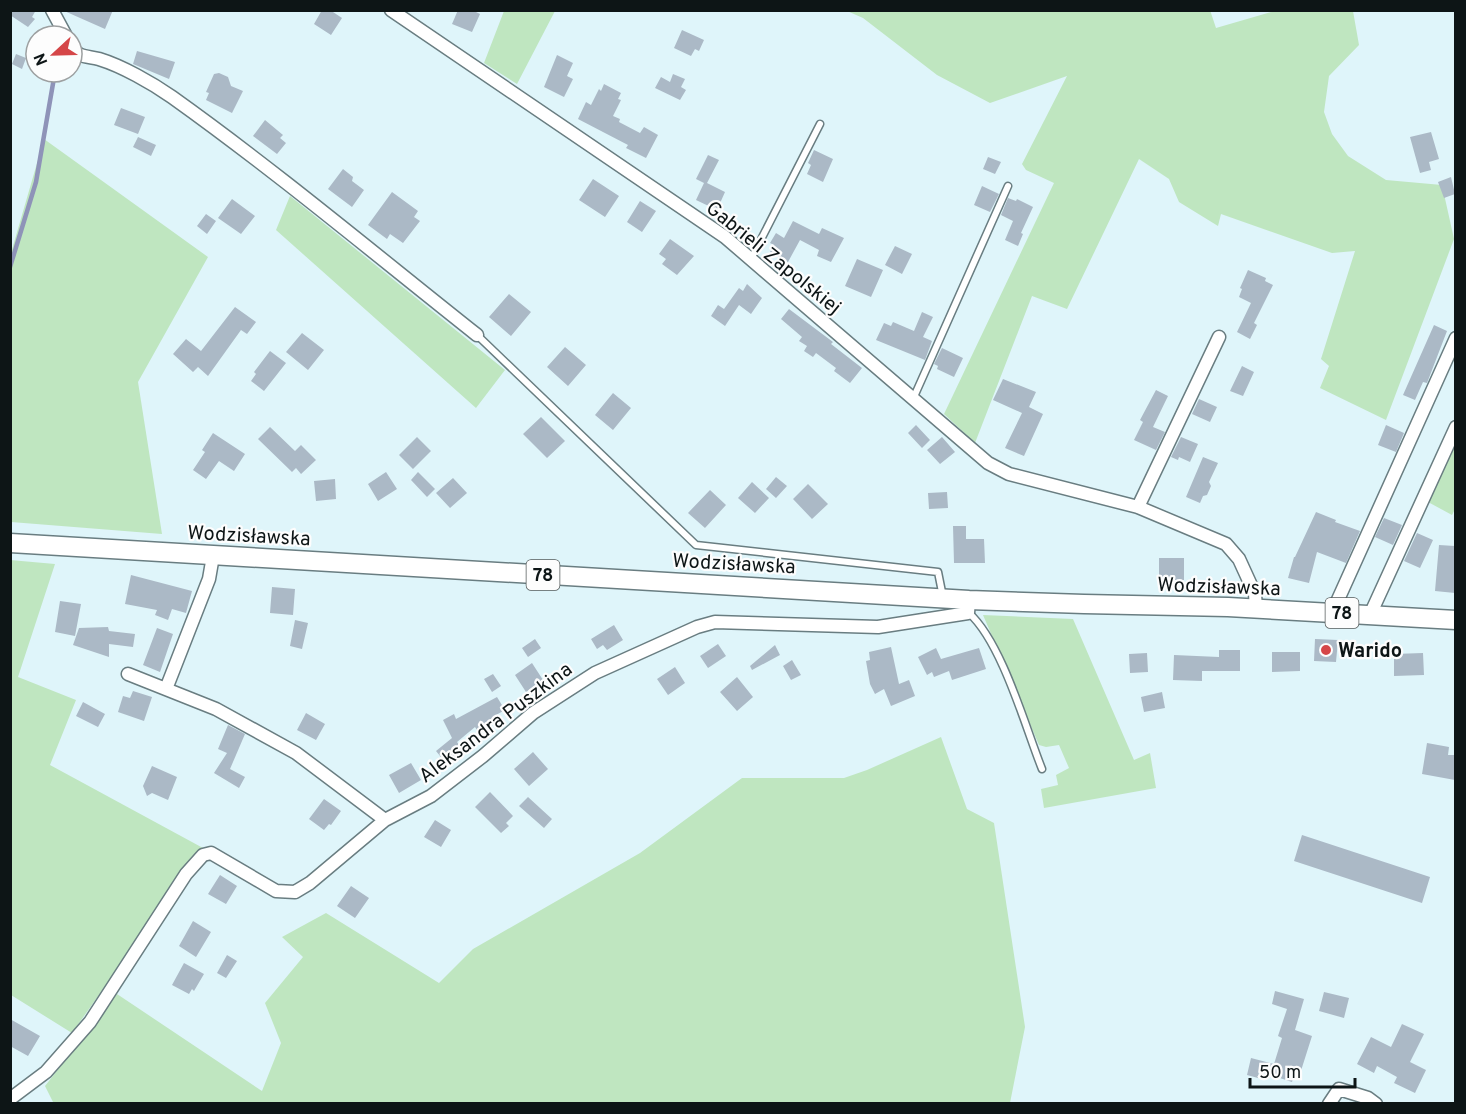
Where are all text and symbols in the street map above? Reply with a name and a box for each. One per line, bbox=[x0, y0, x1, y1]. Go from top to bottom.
north arrow bbox=[24, 24, 84, 84]
text: N bbox=[31, 50, 53, 68]
street label: Gabrieli Zapolskiej bbox=[700, 196, 846, 321]
street label: Wodzisławska bbox=[187, 521, 311, 553]
street label: Wodzisławska bbox=[672, 549, 796, 581]
road number: 78 bbox=[526, 560, 560, 590]
street label: Wodzisławska bbox=[1157, 573, 1281, 603]
road number: 78 bbox=[1326, 598, 1358, 628]
place label: Warido bbox=[1338, 639, 1402, 665]
marker: Warido bbox=[1319, 643, 1333, 657]
street label: Aleksandra Puszkina bbox=[414, 657, 578, 790]
scale bar bbox=[1250, 1051, 1355, 1089]
text: 50 m bbox=[1259, 1062, 1301, 1085]

